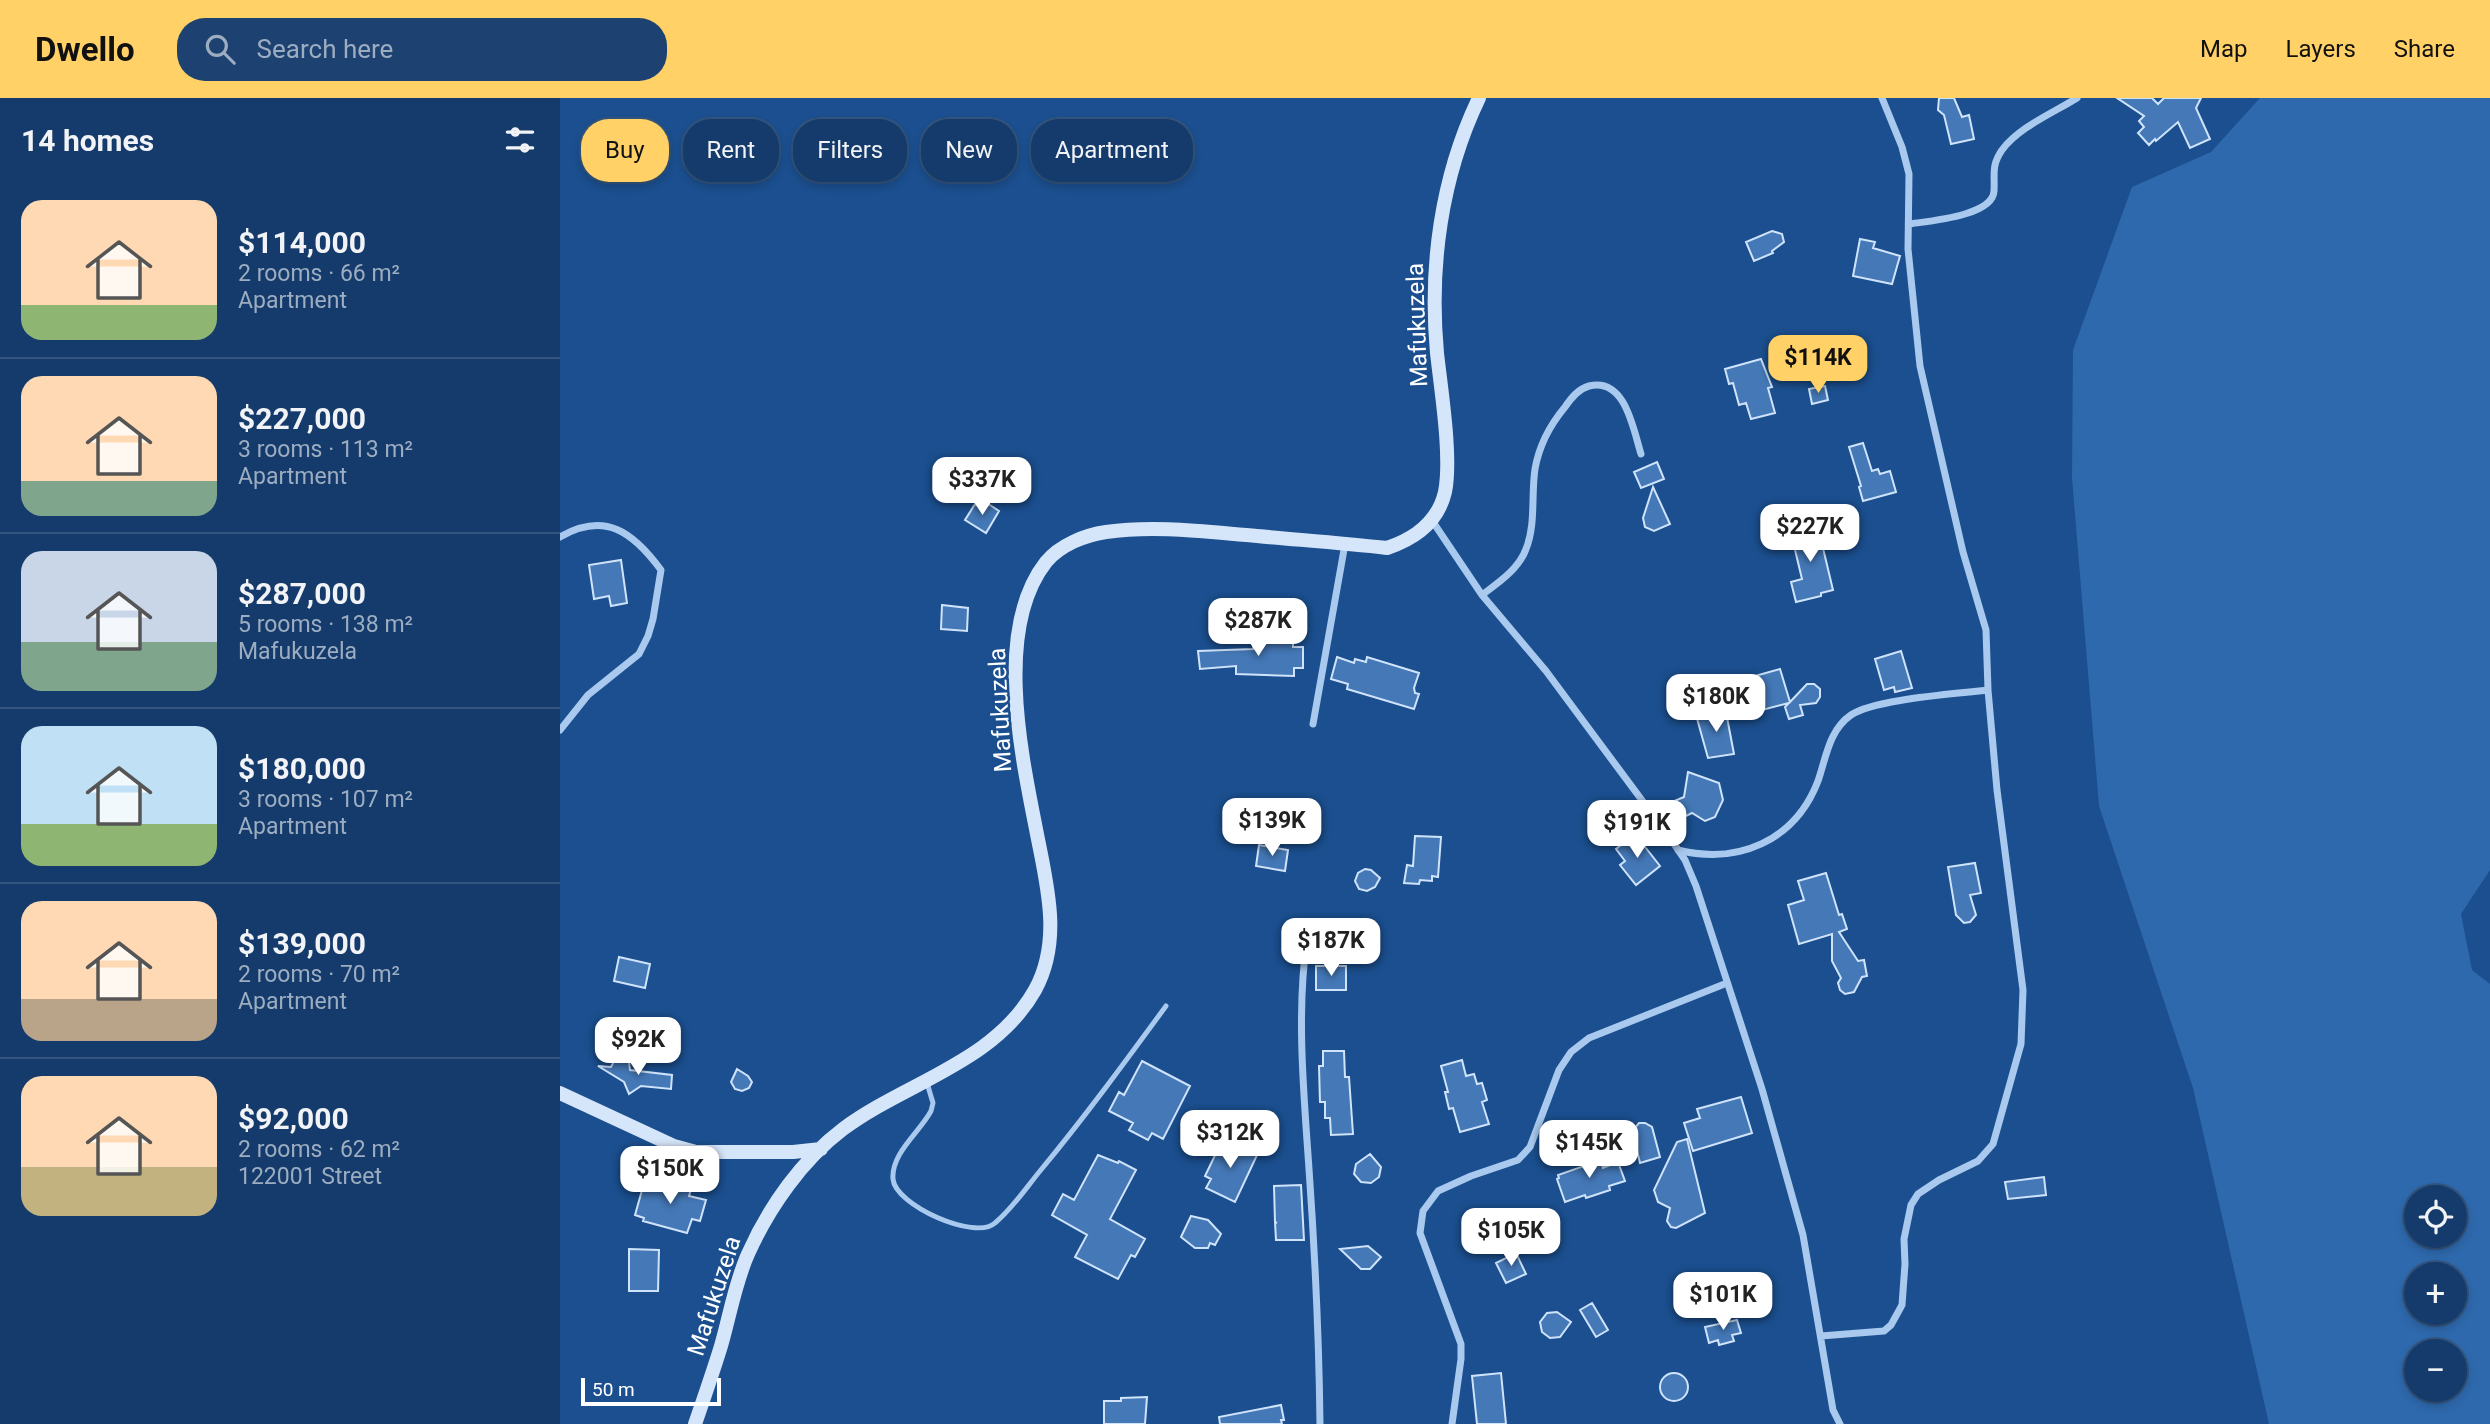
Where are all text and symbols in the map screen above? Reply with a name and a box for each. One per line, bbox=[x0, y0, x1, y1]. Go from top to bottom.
search box bbox=[177, 18, 667, 81]
text: Dwello bbox=[35, 30, 135, 69]
icon: search bbox=[201, 30, 239, 68]
text: Search here bbox=[257, 34, 393, 64]
text: Map bbox=[2200, 35, 2248, 63]
text: Layers bbox=[2286, 35, 2356, 63]
text: Share bbox=[2394, 35, 2455, 63]
chip: Buy bbox=[581, 119, 669, 182]
chip: Rent bbox=[683, 119, 779, 182]
chip: Filters bbox=[793, 119, 907, 182]
chip: New bbox=[921, 119, 1017, 182]
chip: Apartment bbox=[1031, 119, 1193, 182]
icon: filters bbox=[501, 121, 539, 159]
text: 14 homes bbox=[21, 123, 154, 158]
text: $114,000 bbox=[238, 225, 366, 260]
icon: home bbox=[77, 228, 161, 312]
text: 2 rooms · 66 m² bbox=[238, 260, 400, 287]
street label: Mafukuzela bbox=[1401, 262, 1433, 388]
text: Apartment bbox=[238, 287, 347, 314]
pin: $114K bbox=[1769, 336, 1867, 395]
text: $114K bbox=[1784, 344, 1852, 371]
text: $227,000 bbox=[238, 401, 366, 436]
icon: home bbox=[77, 404, 161, 488]
text: 3 rooms · 113 m² bbox=[238, 436, 413, 463]
pin: $337K bbox=[933, 458, 1031, 517]
text: Apartment bbox=[238, 463, 347, 490]
text: $337K bbox=[948, 466, 1016, 493]
pin: $227K bbox=[1761, 504, 1859, 564]
text: $227K bbox=[1776, 513, 1844, 540]
text: $287,000 bbox=[238, 576, 366, 611]
icon: home bbox=[77, 579, 161, 663]
pin: $287K bbox=[1209, 598, 1307, 658]
text: $287K bbox=[1224, 607, 1292, 634]
text: 5 rooms · 138 m² bbox=[238, 611, 413, 638]
text: Mafukuzela bbox=[238, 638, 357, 665]
street label: Mafukuzela bbox=[983, 647, 1017, 773]
pin: $180K bbox=[1667, 674, 1765, 734]
text: $180K bbox=[1682, 683, 1750, 710]
text: $180,000 bbox=[238, 751, 366, 786]
icon: home bbox=[77, 754, 161, 838]
text: 3 rooms · 107 m² bbox=[238, 786, 413, 813]
pin: $139K bbox=[1223, 798, 1321, 858]
pin: $191K bbox=[1588, 800, 1686, 860]
text: $139K bbox=[1238, 807, 1306, 834]
text: $191K bbox=[1603, 809, 1671, 836]
text: Apartment bbox=[238, 813, 347, 840]
pin: $187K bbox=[1282, 918, 1380, 978]
text: $139,000 bbox=[238, 926, 366, 961]
text: $187K bbox=[1297, 927, 1365, 954]
icon: home bbox=[77, 929, 161, 1013]
text: 2 rooms · 70 m² bbox=[238, 961, 400, 988]
text: Apartment bbox=[238, 988, 347, 1015]
pin: $92K bbox=[597, 1018, 679, 1077]
text: $92K bbox=[611, 1026, 665, 1053]
text: $92,000 bbox=[238, 1101, 349, 1136]
icon: home bbox=[77, 1104, 161, 1188]
pin: $312K bbox=[1181, 1110, 1279, 1170]
text: $312K bbox=[1196, 1119, 1264, 1146]
pin: $145K bbox=[1540, 1121, 1638, 1180]
text: $145K bbox=[1555, 1129, 1623, 1156]
text: 2 rooms · 62 m² bbox=[238, 1136, 400, 1163]
pin: $150K bbox=[621, 1146, 719, 1206]
text: $150K bbox=[636, 1155, 704, 1182]
text: 122001 Street bbox=[238, 1163, 382, 1190]
map controls bbox=[2404, 1185, 2467, 1402]
button: locate bbox=[2404, 1185, 2467, 1248]
pin: $105K bbox=[1462, 1208, 1560, 1268]
text: $105K bbox=[1477, 1217, 1545, 1244]
street label: Mafukuzela bbox=[681, 1233, 747, 1359]
button: + bbox=[2404, 1262, 2467, 1325]
pin: $101K bbox=[1674, 1272, 1772, 1332]
text: $101K bbox=[1689, 1281, 1757, 1308]
button: − bbox=[2404, 1339, 2467, 1402]
scale bar bbox=[581, 1375, 721, 1407]
text: 50 m bbox=[592, 1378, 635, 1401]

